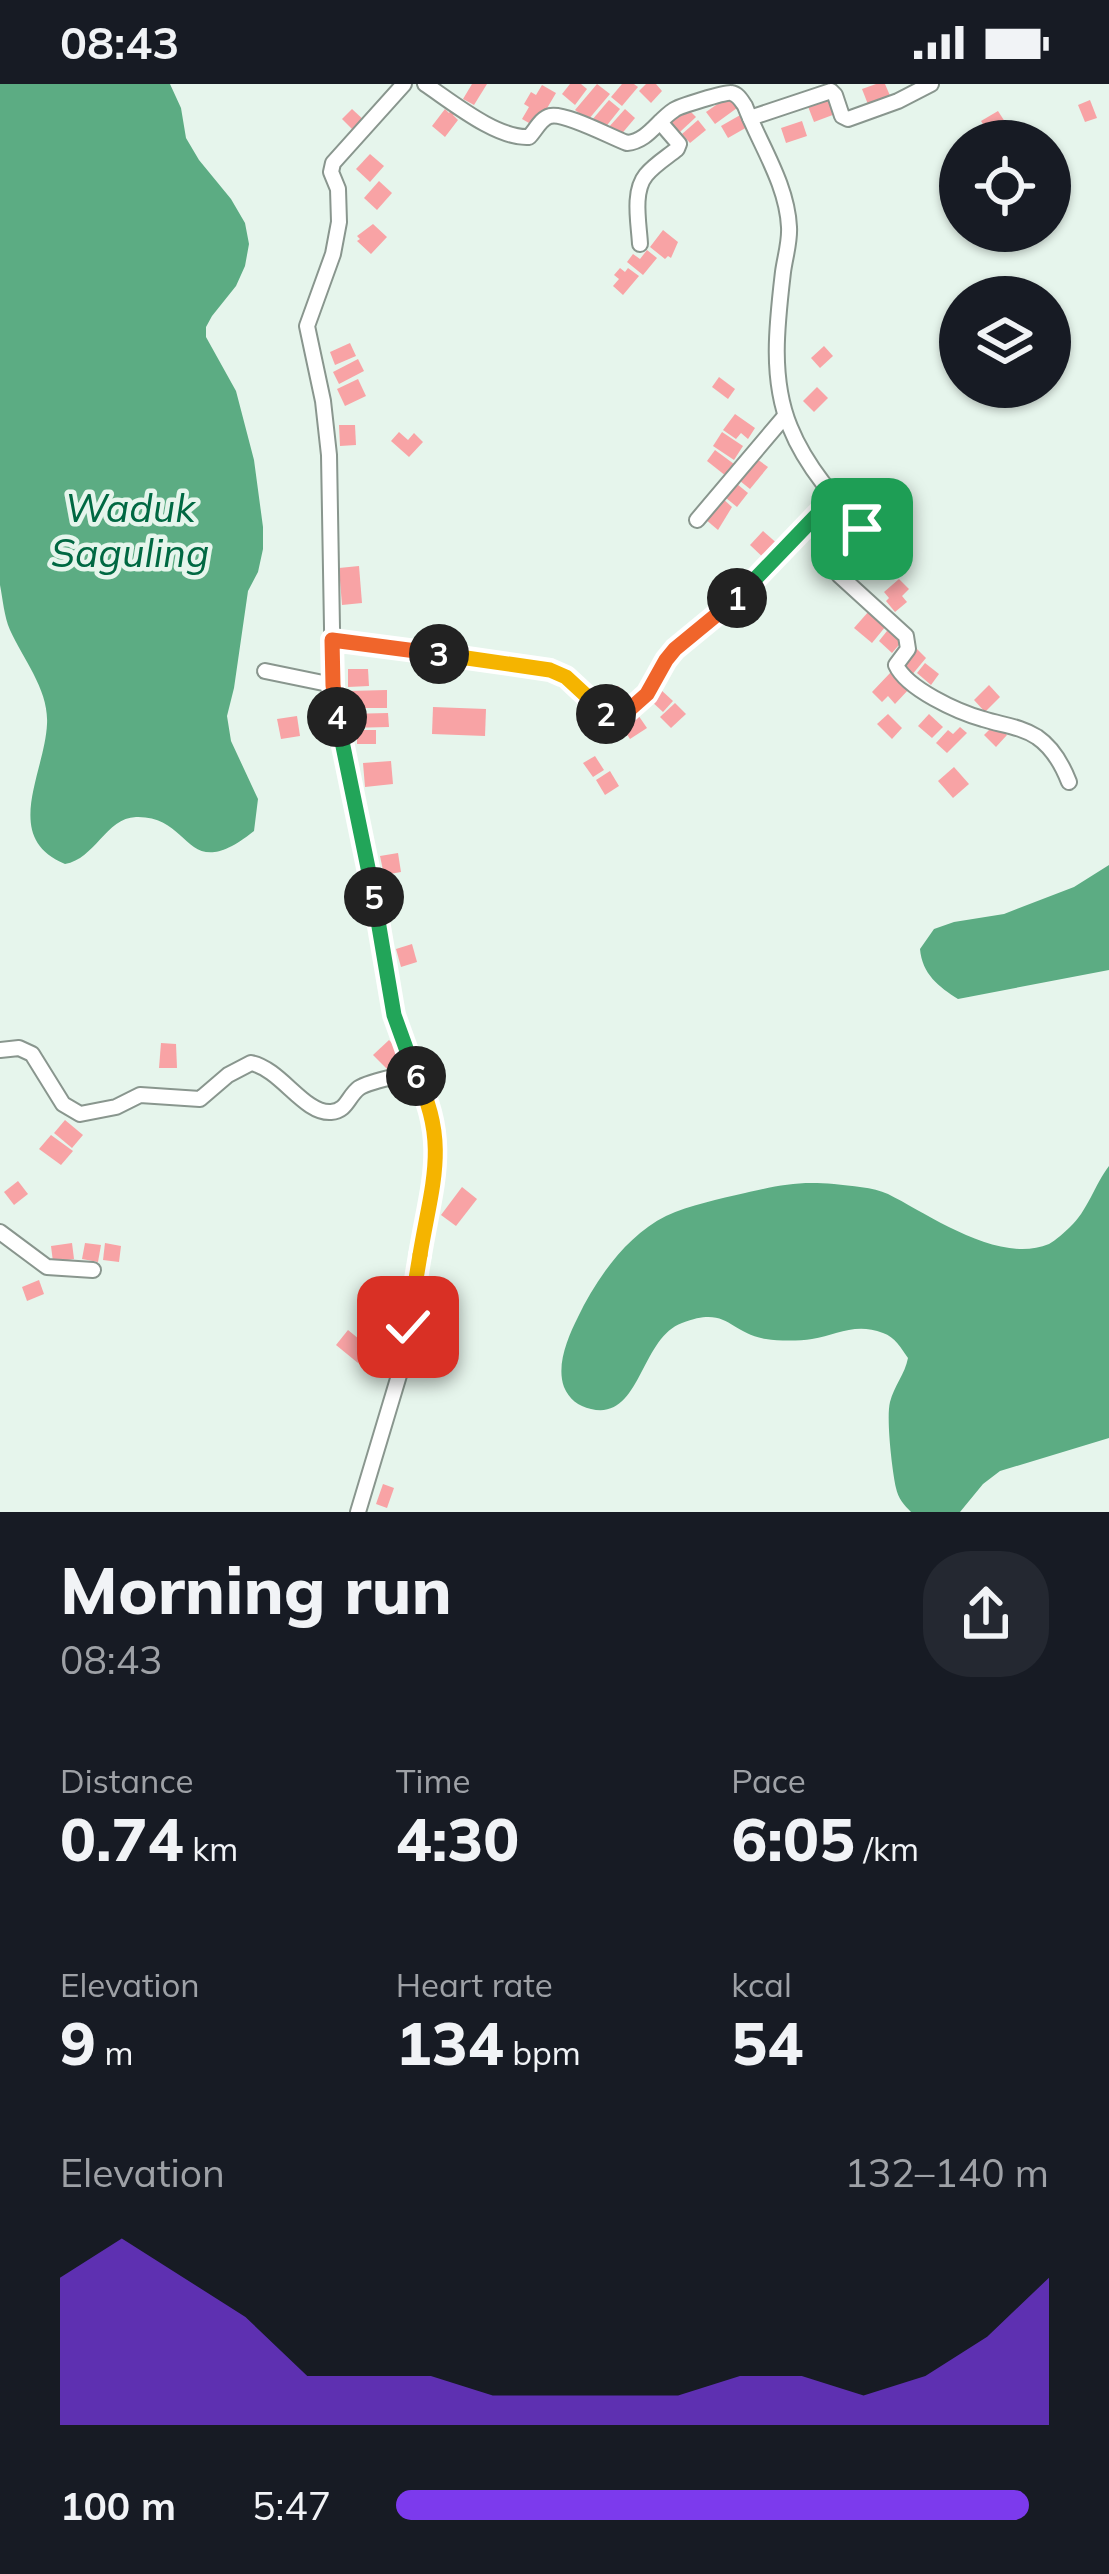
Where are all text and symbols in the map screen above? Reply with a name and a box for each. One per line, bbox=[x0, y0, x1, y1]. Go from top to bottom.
text: 08:43 bbox=[60, 14, 179, 70]
map controls bbox=[939, 120, 1071, 408]
button: locate bbox=[939, 120, 1071, 252]
button: layers bbox=[939, 276, 1071, 408]
pin bbox=[811, 478, 913, 580]
water label: Waduk Saguling bbox=[51, 483, 209, 577]
icon: arrive bbox=[829, 496, 895, 562]
pin: 1 bbox=[707, 568, 767, 628]
text: 1 bbox=[727, 577, 747, 618]
pin: 3 bbox=[409, 624, 469, 684]
text: 3 bbox=[429, 633, 449, 674]
pin: 2 bbox=[576, 684, 636, 744]
pin: 4 bbox=[307, 687, 367, 747]
text: 2 bbox=[596, 693, 616, 734]
text: 4 bbox=[327, 696, 347, 737]
pin: 5 bbox=[344, 867, 404, 927]
text: 5 bbox=[364, 876, 384, 917]
pin: 6 bbox=[386, 1046, 446, 1106]
text: 6 bbox=[406, 1055, 426, 1096]
pin bbox=[357, 1276, 459, 1378]
icon: check bbox=[375, 1294, 441, 1360]
text: Morning run bbox=[60, 1548, 452, 1631]
button: share bbox=[923, 1551, 1049, 1677]
text: 08:43 bbox=[60, 1635, 163, 1684]
text: Distance bbox=[60, 1760, 193, 1801]
text: Time bbox=[396, 1760, 470, 1801]
text: Pace bbox=[731, 1760, 806, 1801]
text: 0.74 bbox=[60, 1801, 184, 1876]
text: 4:30 bbox=[396, 1801, 519, 1876]
text: 6:05 bbox=[731, 1801, 855, 1876]
text: km bbox=[184, 1828, 238, 1869]
text: /km bbox=[855, 1828, 919, 1869]
text: Elevation bbox=[60, 1964, 200, 2005]
text: Heart rate bbox=[396, 1964, 553, 2005]
text: kcal bbox=[731, 1964, 792, 2005]
text: 9 bbox=[60, 2005, 96, 2080]
text: 134 bbox=[396, 2005, 504, 2080]
text: 54 bbox=[731, 2005, 803, 2080]
text: m bbox=[96, 2032, 134, 2073]
text: bpm bbox=[504, 2032, 581, 2073]
text: Elevation bbox=[60, 2148, 225, 2197]
text: 132–140 m bbox=[844, 2148, 1049, 2197]
text: 100 m bbox=[60, 2481, 176, 2530]
text: 5:47 bbox=[252, 2481, 331, 2530]

